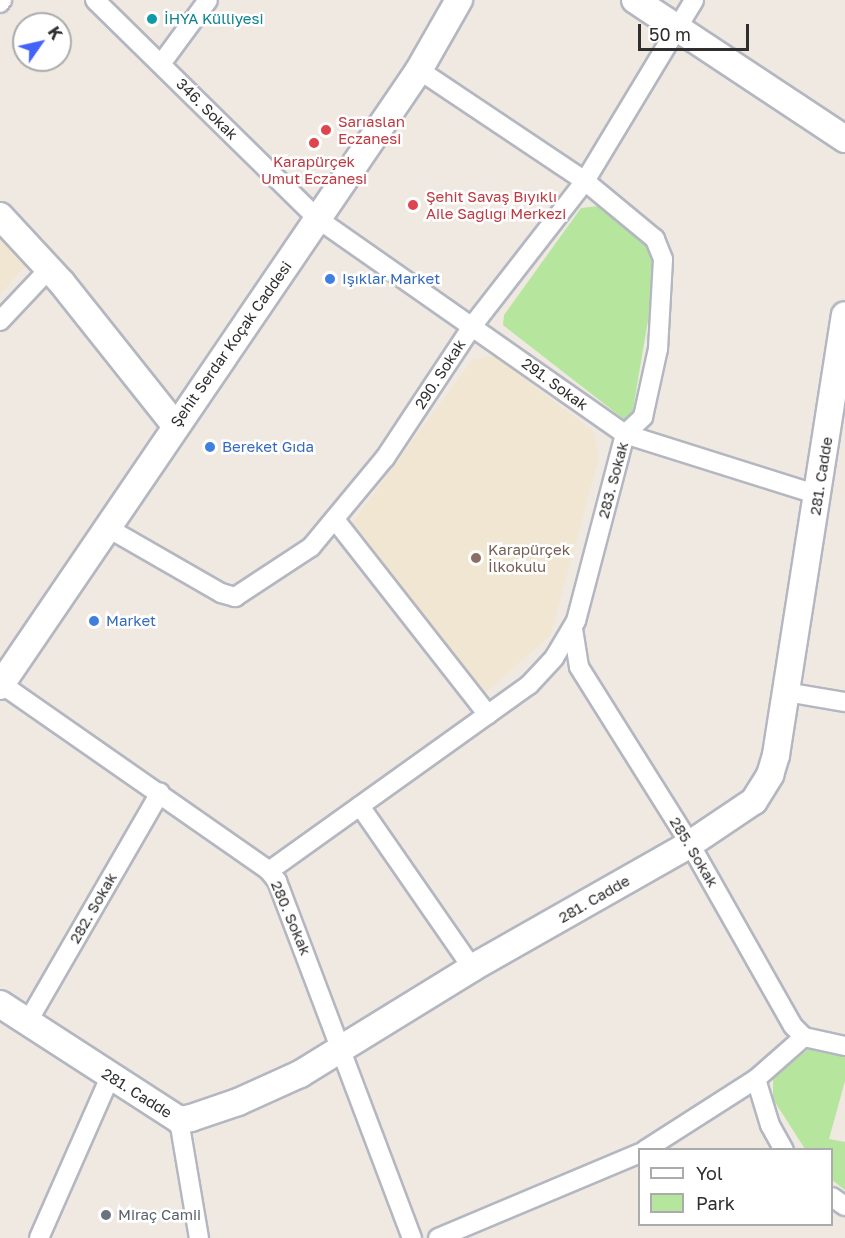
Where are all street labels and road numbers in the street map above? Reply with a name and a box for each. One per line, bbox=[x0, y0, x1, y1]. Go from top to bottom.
street label: 346. Sokak bbox=[173, 75, 241, 143]
street label: Şehit Serdar Koçak Caddesi bbox=[167, 258, 295, 430]
street label: 290. Sokak bbox=[411, 336, 469, 412]
street label: 291. Sokak bbox=[518, 354, 592, 414]
street label: 281. Cadde bbox=[806, 435, 836, 517]
street label: 283. Sokak bbox=[594, 440, 632, 520]
street label: 285. Sokak bbox=[666, 814, 722, 890]
street label: 282. Sokak bbox=[66, 869, 120, 947]
street label: 281. Cadde bbox=[555, 871, 633, 927]
street label: 280. Sokak bbox=[267, 878, 315, 958]
street label: 281. Cadde bbox=[99, 1064, 175, 1122]

